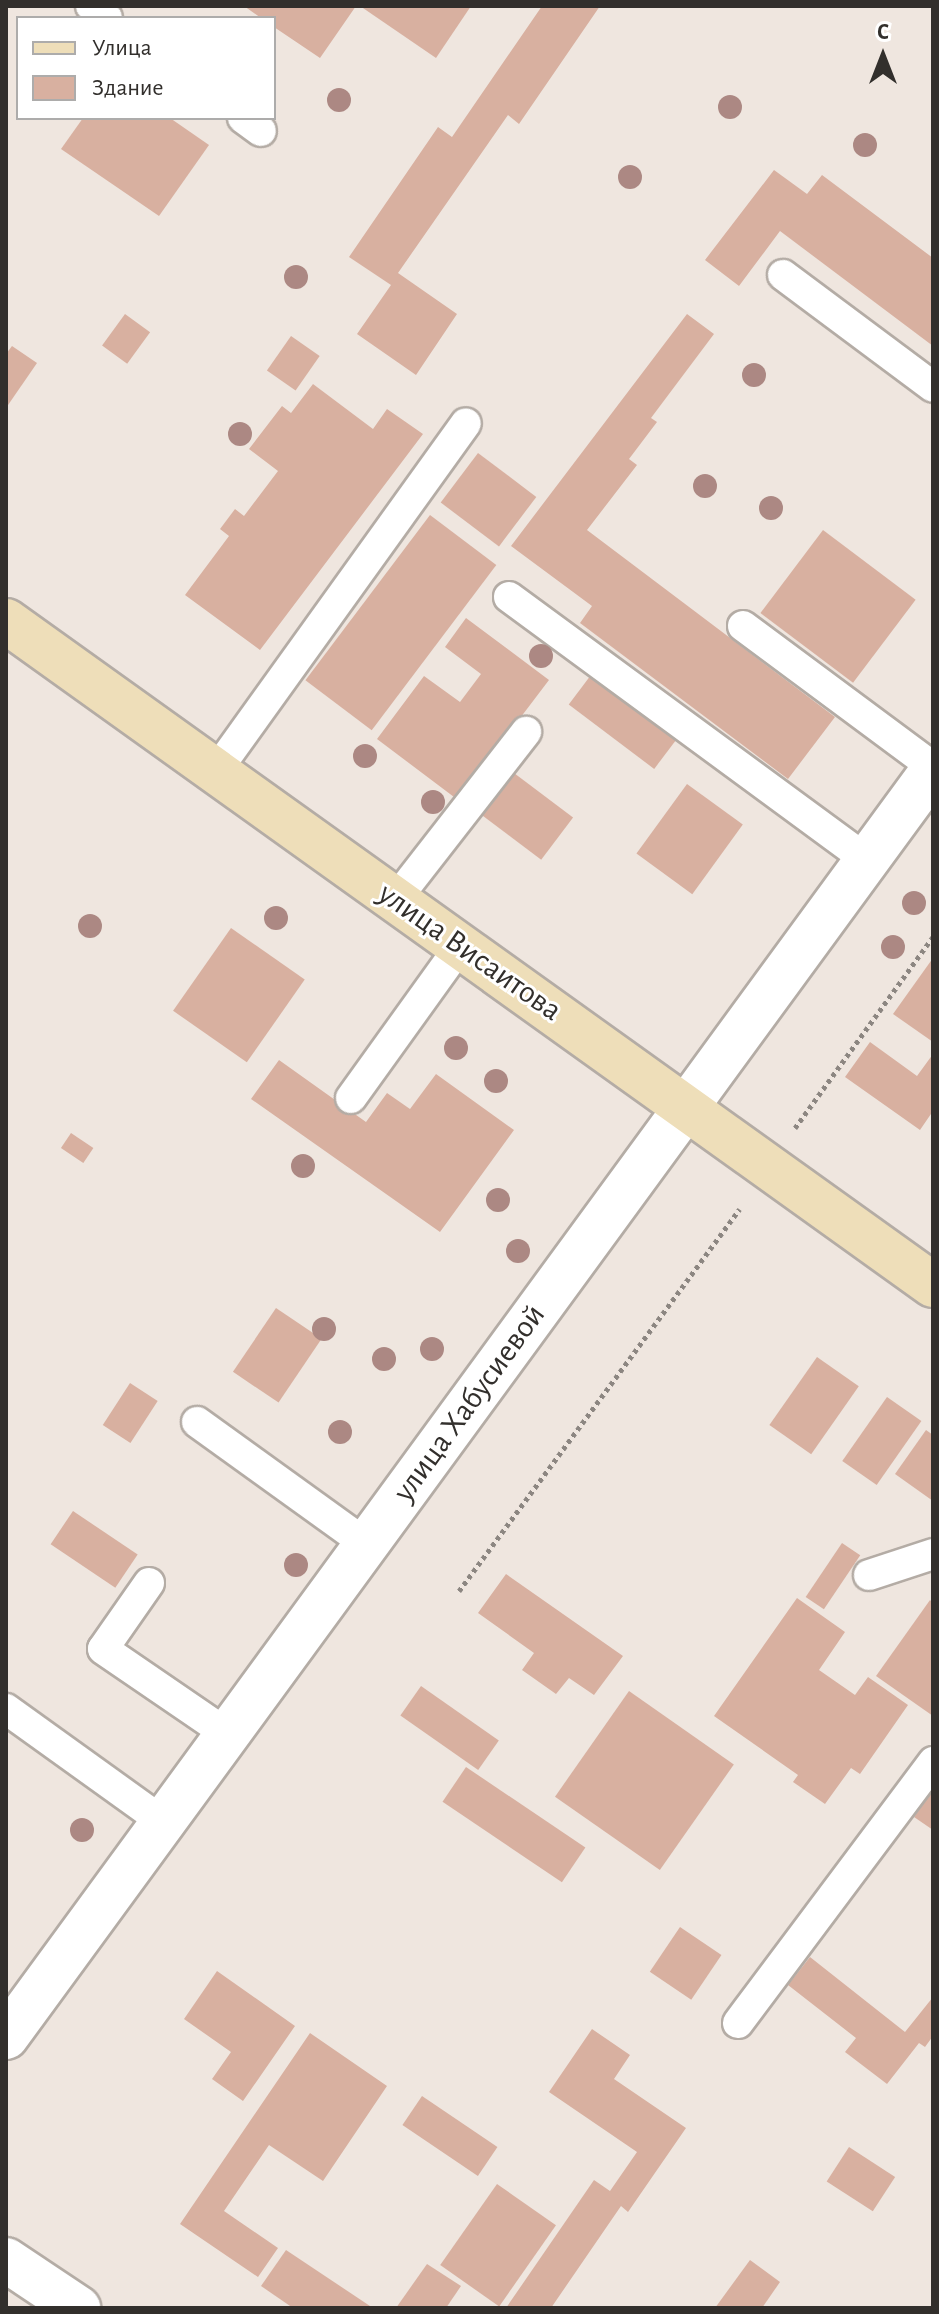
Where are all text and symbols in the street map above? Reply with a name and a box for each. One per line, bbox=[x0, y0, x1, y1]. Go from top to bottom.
legend bbox=[16, 16, 276, 120]
north arrow bbox=[843, 16, 923, 96]
text: С bbox=[877, 21, 889, 43]
text: Улица bbox=[92, 36, 152, 60]
text: Здание bbox=[92, 76, 163, 100]
street label: улица Висаитова bbox=[371, 874, 569, 1030]
street label: улица Хабусиевой bbox=[385, 1297, 553, 1509]

